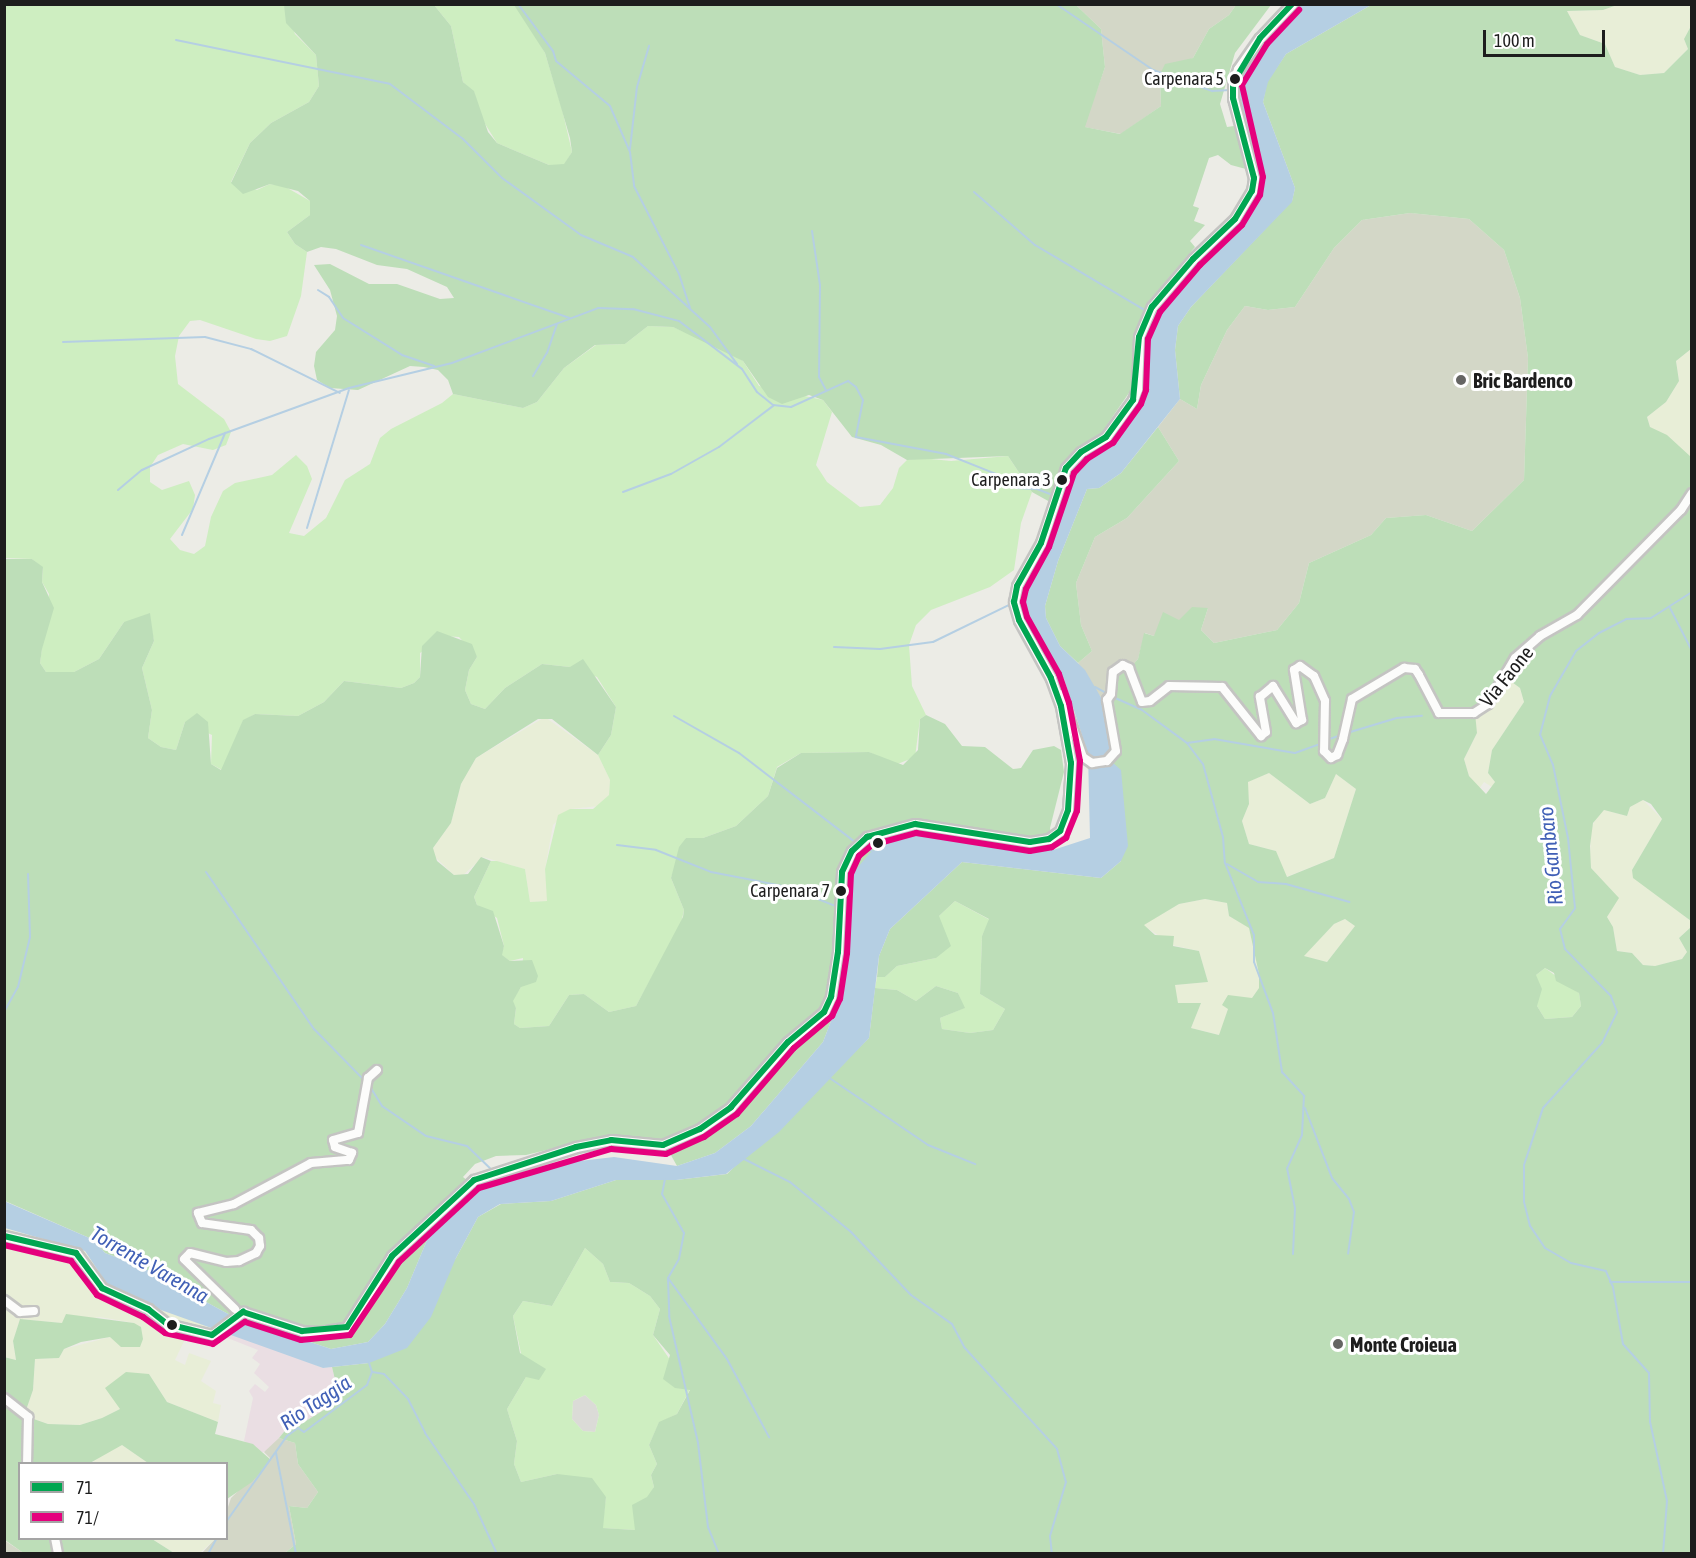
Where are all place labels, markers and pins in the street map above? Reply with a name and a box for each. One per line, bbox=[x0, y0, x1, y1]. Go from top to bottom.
place label: Carpenara 5 bbox=[1144, 68, 1224, 90]
marker: Carpenara 5 bbox=[1229, 73, 1241, 85]
place label: Bric Bardenco bbox=[1473, 368, 1573, 392]
marker: Bric Bardenco bbox=[1454, 373, 1468, 387]
place label: Carpenara 3 bbox=[971, 469, 1051, 491]
marker: Carpenara 3 bbox=[1056, 474, 1068, 486]
unlabelled marker bbox=[872, 837, 884, 849]
place label: Carpenara 7 bbox=[750, 880, 830, 902]
marker: Carpenara 7 bbox=[835, 885, 847, 897]
unlabelled marker bbox=[166, 1319, 178, 1331]
place label: Monte Croieua bbox=[1350, 1332, 1457, 1356]
marker: Monte Croieua bbox=[1331, 1337, 1345, 1351]

